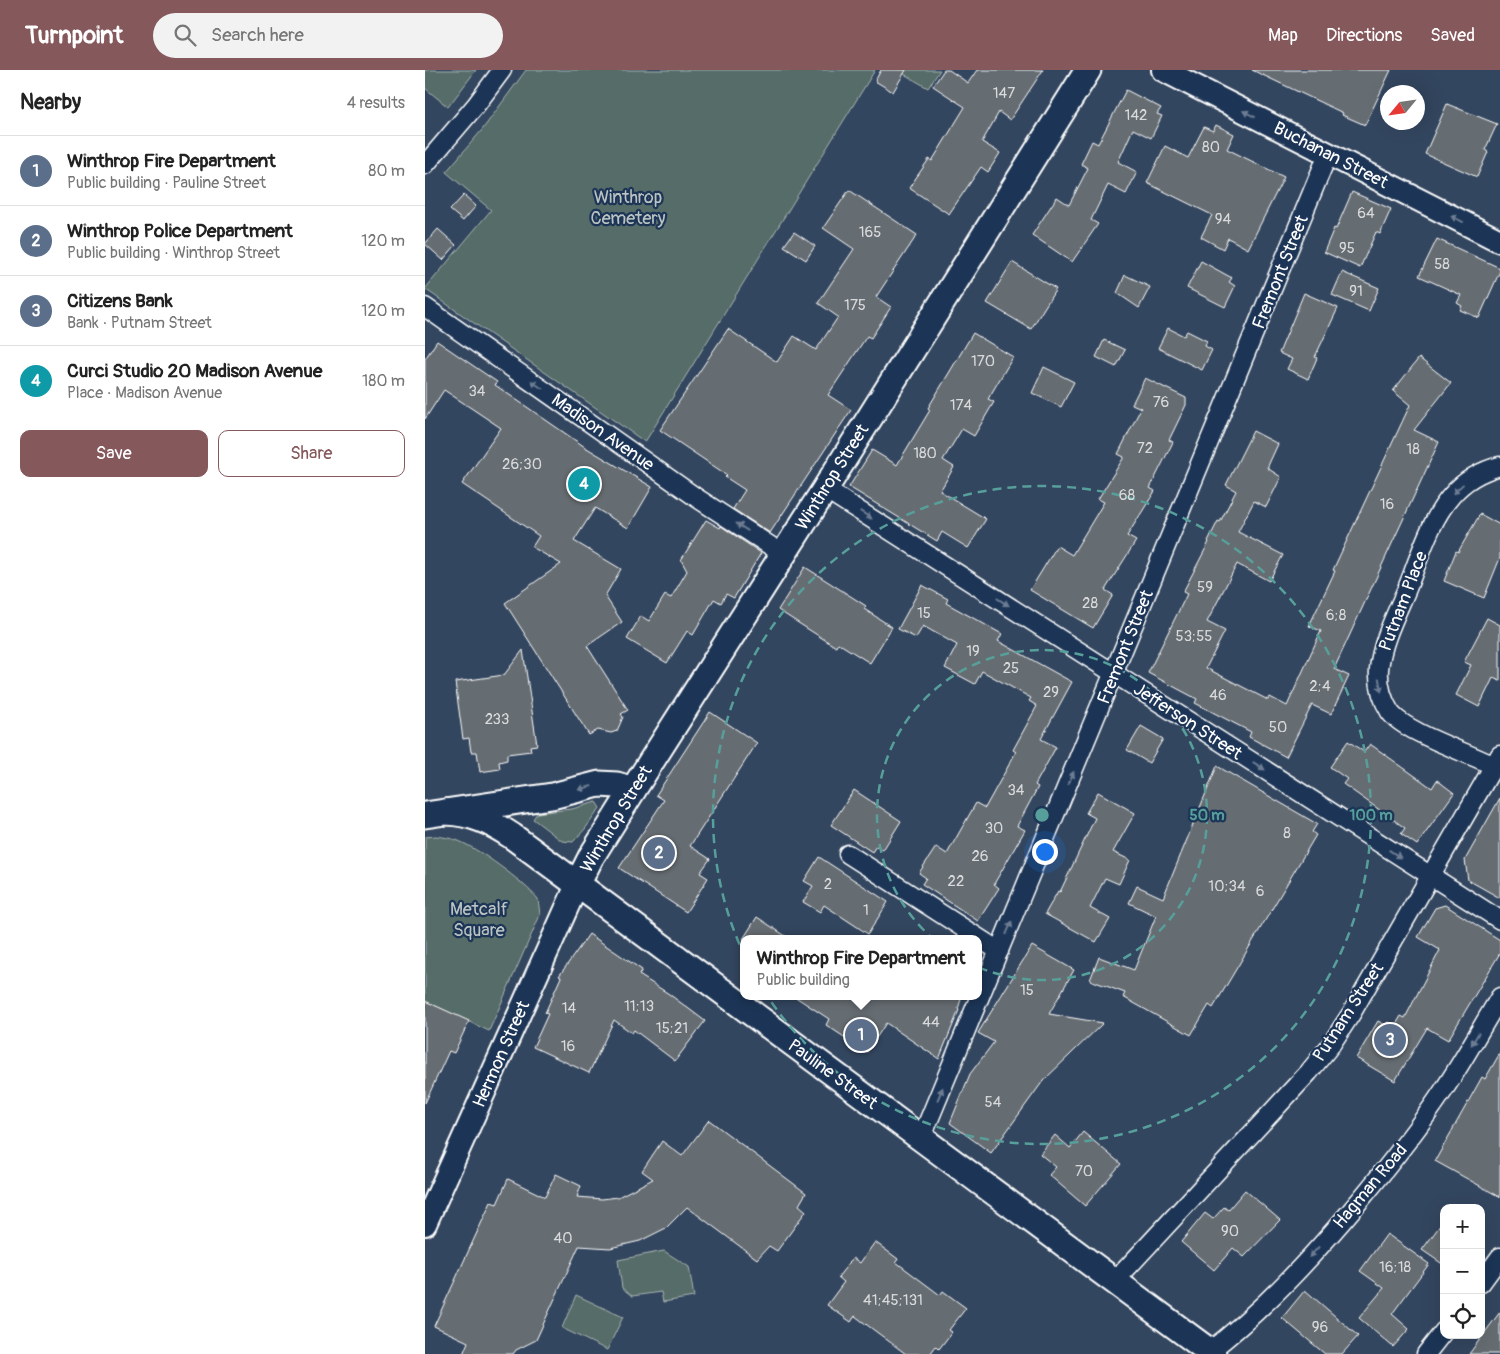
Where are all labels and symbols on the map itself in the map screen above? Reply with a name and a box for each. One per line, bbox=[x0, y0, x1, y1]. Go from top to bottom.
house number: 147 bbox=[993, 84, 1015, 103]
north arrow bbox=[1380, 85, 1425, 130]
house number: 142 bbox=[1125, 106, 1147, 125]
one-way arrow bbox=[1242, 110, 1256, 118]
street label: Buchanan Street bbox=[1270, 117, 1393, 195]
house number: 80 bbox=[1202, 138, 1220, 157]
park label: Winthrop Cemetery bbox=[591, 186, 666, 230]
house number: 64 bbox=[1357, 204, 1375, 223]
house number: 94 bbox=[1215, 210, 1232, 229]
street label: Fremont Street bbox=[1247, 211, 1314, 333]
one-way arrow bbox=[1449, 215, 1464, 223]
house number: 165 bbox=[859, 223, 881, 242]
house number: 95 bbox=[1339, 239, 1355, 258]
house number: 58 bbox=[1434, 255, 1450, 274]
house number: 91 bbox=[1349, 282, 1363, 301]
house number: 175 bbox=[844, 296, 866, 315]
house number: 170 bbox=[971, 352, 995, 371]
one-way arrow bbox=[530, 380, 543, 390]
house number: 34 bbox=[468, 382, 486, 401]
street label: Madison Avenue bbox=[547, 388, 659, 476]
house number: 76 bbox=[1153, 393, 1169, 412]
house number: 174 bbox=[950, 396, 973, 415]
street label: Winthrop Street bbox=[791, 419, 875, 535]
house number: 72 bbox=[1137, 439, 1153, 458]
house number: 18 bbox=[1406, 440, 1420, 459]
house number: 180 bbox=[913, 444, 937, 463]
house number: 26;30 bbox=[502, 455, 542, 474]
pin: 4 bbox=[568, 465, 600, 503]
one-way arrow bbox=[1452, 483, 1464, 495]
house number: 68 bbox=[1119, 486, 1136, 505]
house number: 16 bbox=[1380, 495, 1394, 514]
one-way arrow bbox=[859, 510, 873, 520]
one-way arrow bbox=[736, 523, 749, 532]
street label: Putnam Place bbox=[1374, 548, 1433, 654]
house number: 59 bbox=[1197, 578, 1213, 597]
street label: Fremont Street bbox=[1092, 586, 1159, 708]
house number: 28 bbox=[1082, 594, 1098, 613]
one-way arrow bbox=[996, 598, 1010, 607]
house number: 15 bbox=[917, 604, 931, 623]
house number: 6;8 bbox=[1326, 606, 1347, 625]
house number: 53;55 bbox=[1176, 627, 1212, 646]
house number: 19 bbox=[966, 642, 980, 661]
house number: 25 bbox=[1003, 659, 1019, 678]
house number: 2;4 bbox=[1309, 677, 1331, 696]
street label: Jefferson Street bbox=[1129, 678, 1247, 766]
one-way arrow bbox=[1377, 678, 1385, 694]
house number: 29 bbox=[1043, 683, 1059, 702]
house number: 46 bbox=[1209, 686, 1227, 705]
house number: 233 bbox=[485, 710, 509, 729]
house number: 50 bbox=[1269, 718, 1287, 737]
street label: Winthrop Street bbox=[575, 761, 658, 877]
one-way arrow bbox=[1252, 761, 1265, 771]
one-way arrow bbox=[1068, 770, 1076, 785]
house number: 34 bbox=[1007, 781, 1025, 800]
one-way arrow bbox=[578, 784, 593, 792]
centre of rings bbox=[1033, 806, 1051, 824]
text: 50 m bbox=[1190, 806, 1224, 825]
text: 100 m bbox=[1350, 806, 1392, 825]
house number: 30 bbox=[985, 819, 1003, 838]
house number: 8 bbox=[1283, 824, 1291, 843]
pin: 2 bbox=[643, 834, 675, 872]
your location bbox=[1032, 839, 1058, 865]
house number: 26 bbox=[971, 847, 989, 866]
one-way arrow bbox=[1389, 849, 1402, 859]
house number: 22 bbox=[948, 872, 964, 891]
house number: 2 bbox=[824, 875, 832, 894]
house number: 10;34 bbox=[1208, 877, 1246, 896]
house number: 6 bbox=[1256, 882, 1264, 901]
park label: Metcalf Square bbox=[450, 898, 509, 942]
house number: 1 bbox=[863, 901, 869, 920]
one-way arrow bbox=[1005, 920, 1013, 935]
street label: Putnam Street bbox=[1308, 958, 1389, 1066]
house number: 15 bbox=[1020, 981, 1034, 1000]
street label: Hermon Street bbox=[468, 997, 536, 1111]
house number: 11;13 bbox=[624, 997, 654, 1016]
house number: 14 bbox=[562, 999, 577, 1018]
house number: 44 bbox=[922, 1013, 940, 1032]
pin: 1 bbox=[845, 1016, 877, 1054]
house number: 15;21 bbox=[656, 1019, 688, 1038]
pin: 3 bbox=[1374, 1021, 1406, 1059]
one-way arrow bbox=[1471, 1032, 1480, 1045]
street label: Pauline Street bbox=[783, 1034, 883, 1115]
house number: 16 bbox=[561, 1037, 575, 1056]
one-way arrow bbox=[936, 1087, 944, 1101]
house number: 54 bbox=[985, 1093, 1002, 1112]
street label: Hagman Road bbox=[1328, 1139, 1413, 1234]
house number: 70 bbox=[1075, 1162, 1093, 1181]
house number: 90 bbox=[1221, 1222, 1239, 1241]
house number: 40 bbox=[554, 1229, 572, 1248]
one-way arrow bbox=[1308, 1245, 1320, 1257]
house number: 16;18 bbox=[1379, 1258, 1412, 1277]
house number: 41;45;131 bbox=[863, 1291, 923, 1310]
house number: 96 bbox=[1312, 1318, 1328, 1337]

